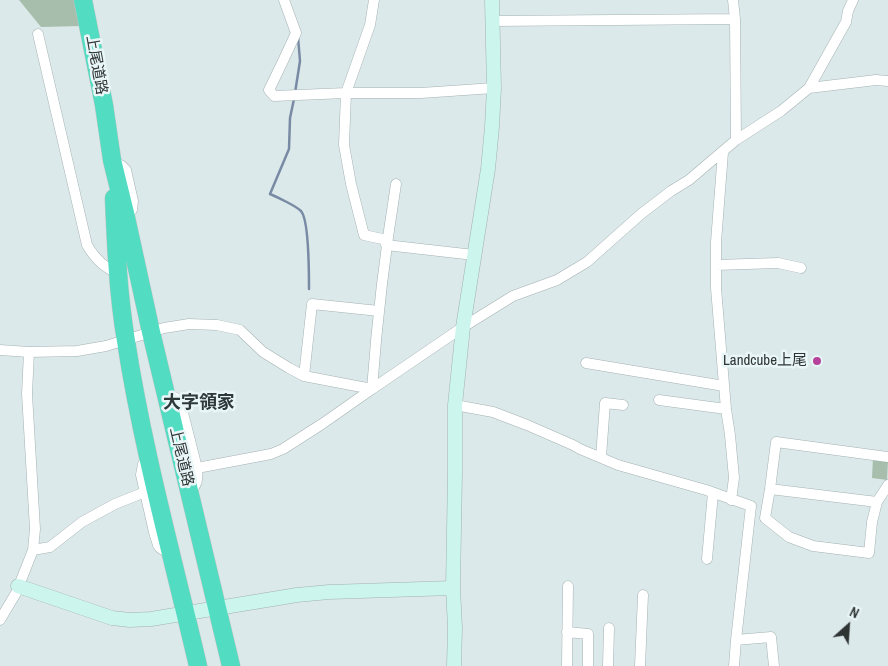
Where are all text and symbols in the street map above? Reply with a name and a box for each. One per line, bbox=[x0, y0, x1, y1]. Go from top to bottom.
street label: 上尾道路 bbox=[82, 34, 110, 96]
place label: Landcube上尾 bbox=[723, 352, 807, 370]
marker: Landcube上尾 bbox=[811, 355, 823, 367]
district label: 大字領家 bbox=[163, 392, 235, 414]
street label: 上尾道路 bbox=[165, 426, 197, 488]
north arrow bbox=[823, 601, 873, 651]
text: N bbox=[847, 603, 862, 622]

